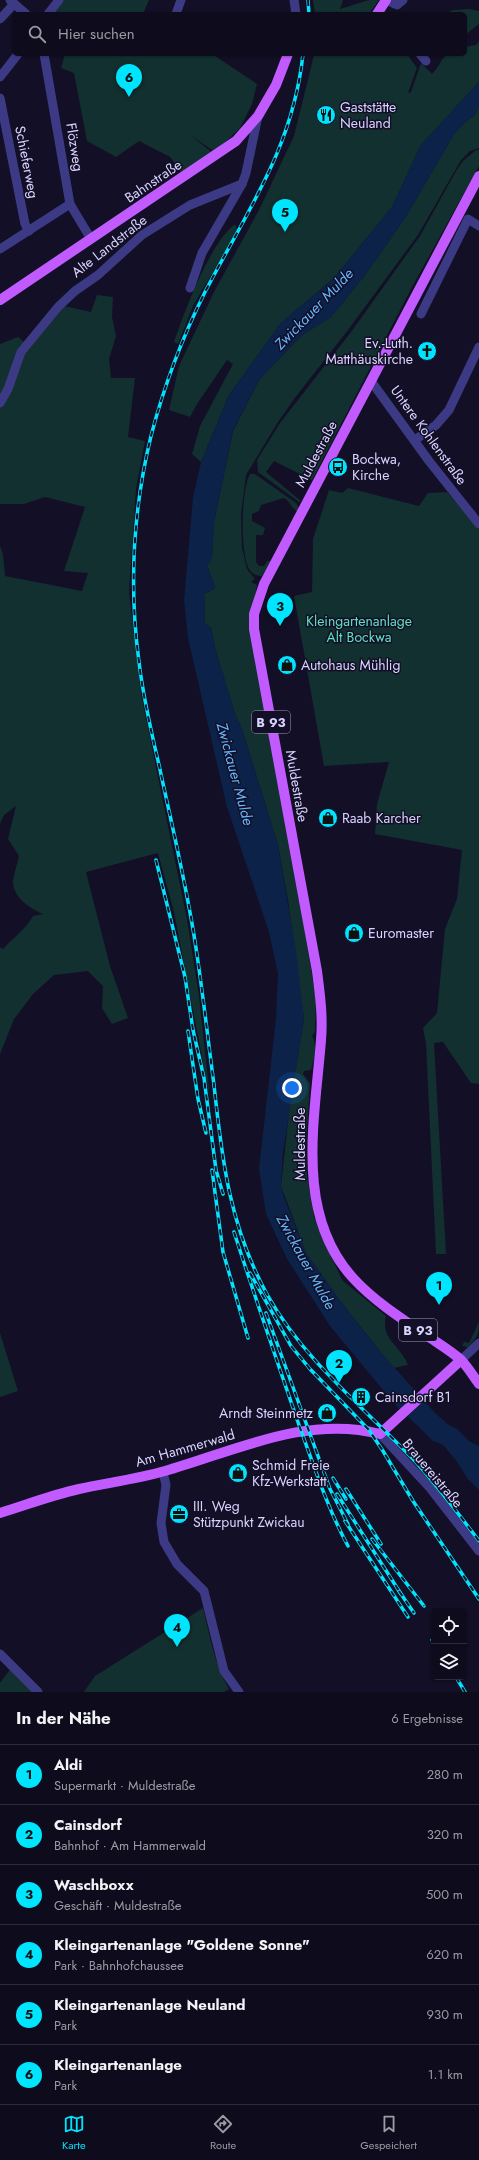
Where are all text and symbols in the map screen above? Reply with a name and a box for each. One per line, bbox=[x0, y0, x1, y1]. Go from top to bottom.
search box bbox=[12, 12, 467, 56]
icon: search bbox=[26, 23, 48, 45]
text: Hier suchen bbox=[58, 23, 135, 45]
pin: 6 bbox=[116, 64, 142, 97]
place label: Gaststätte Neuland bbox=[340, 97, 396, 133]
restaurant icon: Gaststätte Neuland bbox=[315, 104, 337, 126]
street label: Flözweg bbox=[61, 121, 89, 173]
street label: Schieferweg bbox=[10, 124, 44, 200]
street label: Bahnstraße bbox=[121, 155, 185, 207]
pin: 5 bbox=[272, 199, 298, 232]
street label: Alte Landstraße bbox=[67, 210, 151, 282]
water label: Zwickauer Mulde bbox=[269, 263, 359, 355]
place label: Ev.-Luth. Matthäuskirche bbox=[325, 333, 413, 369]
church icon: Ev.-Luth. Matthäuskirche bbox=[416, 340, 438, 362]
street label: Untere Kohlenstraße bbox=[386, 381, 472, 489]
street label: Muldestraße bbox=[290, 417, 342, 491]
place label: Bockwa, Kirche bbox=[352, 449, 401, 485]
bus stop icon: Bockwa, Kirche bbox=[327, 456, 349, 478]
pin: 3 bbox=[267, 593, 293, 626]
park label: Kleingartenanlage Alt Bockwa bbox=[306, 611, 412, 647]
shop icon: Autohaus Mühlig bbox=[276, 654, 298, 676]
place label: Autohaus Mühlig bbox=[301, 655, 400, 675]
road number: B 93 bbox=[252, 711, 290, 733]
water label: Zwickauer Mulde bbox=[210, 719, 259, 828]
street label: Muldestraße bbox=[281, 748, 313, 824]
shop icon: Raab Karcher bbox=[317, 807, 339, 829]
place label: Raab Karcher bbox=[342, 808, 421, 828]
shop icon: Euromaster bbox=[343, 922, 365, 944]
place label: Euromaster bbox=[368, 923, 434, 943]
your location bbox=[282, 1078, 302, 1098]
street label: Muldestraße bbox=[290, 1108, 310, 1180]
water label: Zwickauer Mulde bbox=[270, 1210, 341, 1314]
pin: 1 bbox=[426, 1272, 452, 1305]
road number: B 93 bbox=[399, 1319, 437, 1341]
pin: 2 bbox=[326, 1350, 352, 1383]
building icon: Cainsdorf B1 bbox=[350, 1386, 372, 1408]
place label: Cainsdorf B1 bbox=[375, 1387, 451, 1407]
shop icon: Arndt Steinmetz bbox=[316, 1402, 338, 1424]
place label: Arndt Steinmetz bbox=[219, 1403, 314, 1423]
street label: Am Hammerwald bbox=[133, 1424, 237, 1472]
street label: Brauereistraße bbox=[398, 1434, 468, 1512]
place label: Schmid Freie Kfz-Werkstatt bbox=[252, 1455, 330, 1491]
shop icon: Schmid Freie Kfz-Werkstatt bbox=[227, 1462, 249, 1484]
place label: III. Weg Stützpunkt Zwickau bbox=[193, 1496, 305, 1532]
office icon: III. Weg Stützpunkt Zwickau bbox=[168, 1503, 190, 1525]
map controls bbox=[431, 1608, 467, 1680]
button: locate bbox=[431, 1608, 467, 1644]
pin: 4 bbox=[164, 1614, 190, 1647]
button: layers bbox=[431, 1644, 467, 1680]
text: In der Nähe bbox=[16, 1706, 111, 1730]
text: 6 Ergebnisse bbox=[391, 1709, 463, 1728]
text: Aldi bbox=[54, 1754, 82, 1776]
text: 1 bbox=[26, 1765, 32, 1784]
text: 280 m bbox=[427, 1765, 463, 1784]
text: Supermarkt · Muldestraße bbox=[54, 1776, 195, 1795]
text: Cainsdorf bbox=[54, 1814, 122, 1836]
text: 2 bbox=[25, 1825, 33, 1844]
text: 320 m bbox=[427, 1825, 463, 1844]
text: Bahnhof · Am Hammerwald bbox=[54, 1836, 206, 1855]
text: Waschboxx bbox=[54, 1874, 134, 1896]
text: 3 bbox=[25, 1885, 33, 1904]
text: 500 m bbox=[426, 1885, 463, 1904]
text: Geschäft · Muldestraße bbox=[54, 1896, 181, 1915]
text: Kleingartenanlage "Goldene Sonne" bbox=[54, 1934, 310, 1956]
text: 4 bbox=[24, 1945, 34, 1964]
text: 620 m bbox=[426, 1945, 463, 1964]
text: Park · Bahnhofchaussee bbox=[54, 1956, 184, 1975]
text: Kleingartenanlage Neuland bbox=[54, 1994, 246, 2016]
text: 5 bbox=[25, 2005, 33, 2024]
text: 930 m bbox=[427, 2005, 463, 2024]
text: Park bbox=[54, 2016, 77, 2035]
text: Kleingartenanlage bbox=[54, 2054, 182, 2076]
text: 6 bbox=[25, 2065, 33, 2084]
text: 1.1 km bbox=[428, 2065, 463, 2084]
text: Park bbox=[54, 2076, 77, 2095]
tab: Karte bbox=[62, 2113, 86, 2153]
tab: Route bbox=[210, 2113, 236, 2153]
tab: Gespeichert bbox=[360, 2113, 417, 2153]

